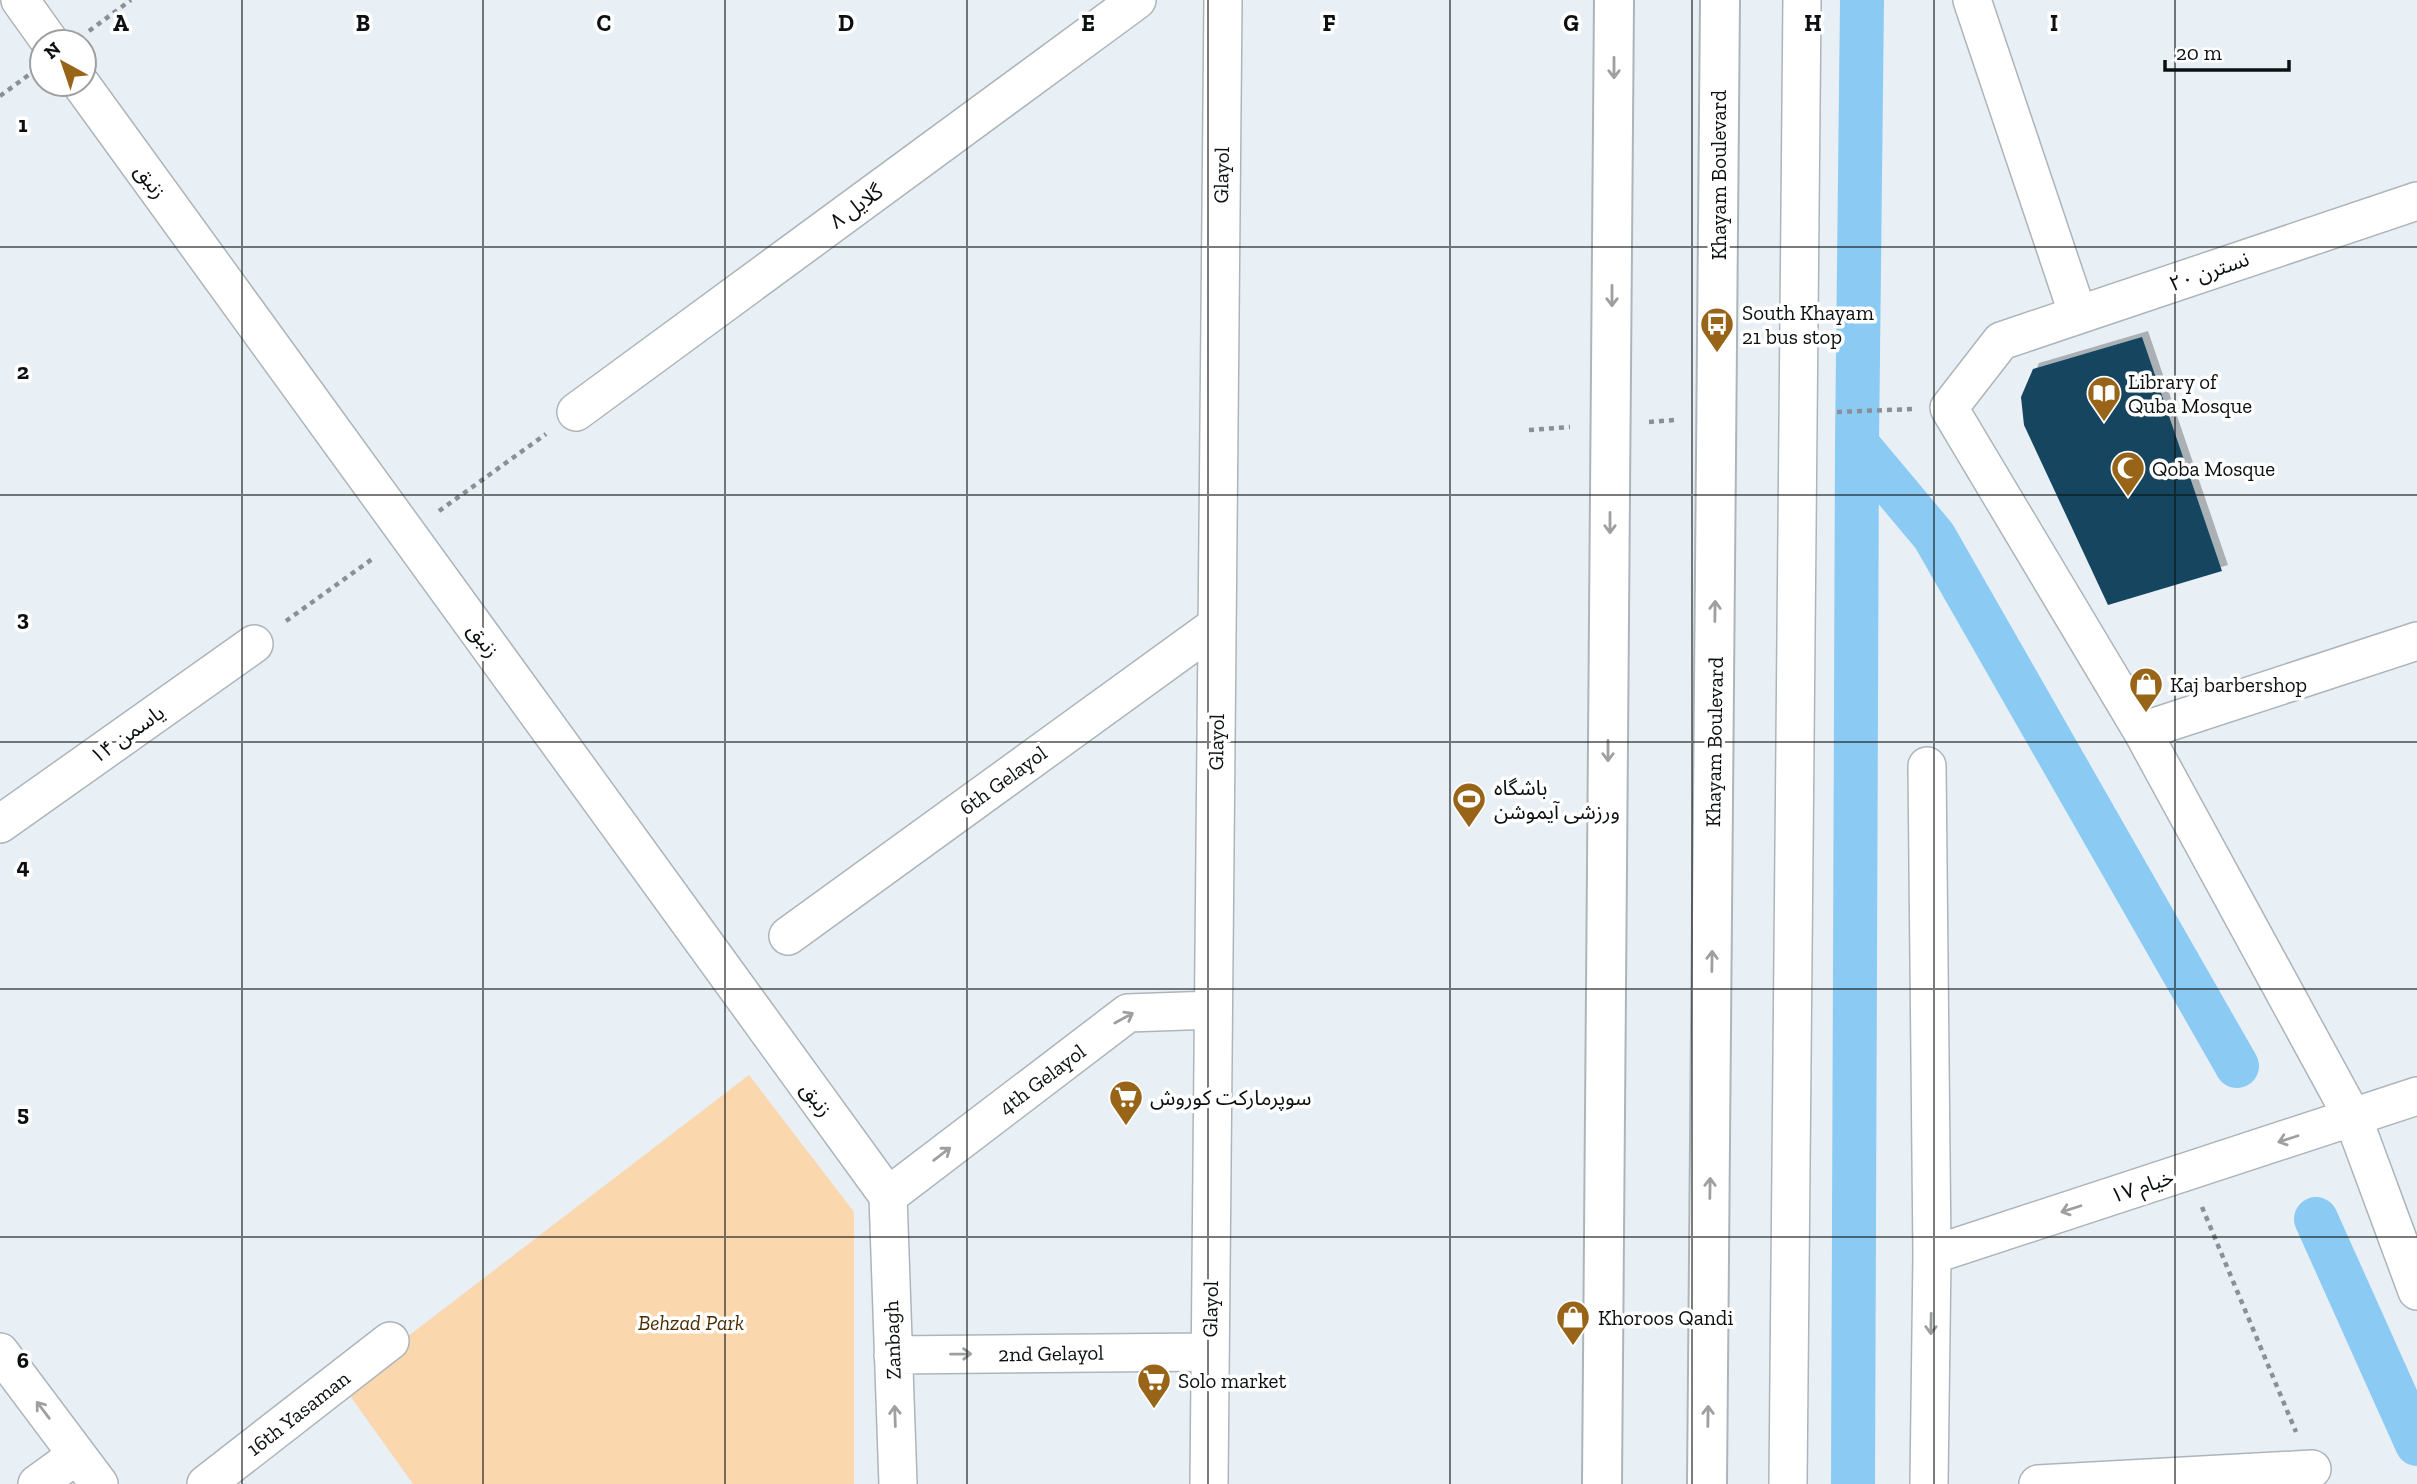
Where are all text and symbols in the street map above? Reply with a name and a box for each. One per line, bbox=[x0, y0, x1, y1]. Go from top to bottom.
text: A bbox=[113, 9, 129, 37]
text: B bbox=[356, 9, 370, 37]
text: C bbox=[597, 9, 611, 37]
text: D bbox=[838, 9, 854, 37]
text: E bbox=[1081, 9, 1095, 37]
text: F bbox=[1322, 9, 1336, 37]
text: G bbox=[1563, 9, 1579, 37]
text: H bbox=[1804, 9, 1822, 37]
text: I bbox=[2050, 9, 2058, 37]
north arrow bbox=[28, 28, 98, 98]
scale bar bbox=[2165, 28, 2289, 72]
text: N bbox=[39, 37, 65, 64]
text: 20 m bbox=[2176, 40, 2222, 65]
one-way arrow bbox=[1607, 56, 1621, 79]
street label: Khayam Boulevard bbox=[1706, 89, 1731, 260]
text: 1 bbox=[18, 110, 28, 138]
street label: Glayol bbox=[1208, 146, 1234, 204]
street label: زنبق bbox=[129, 159, 172, 204]
street label: گلایل ۸ bbox=[825, 178, 888, 234]
street label: نسترن ۲۰ bbox=[2166, 246, 2252, 296]
one-way arrow bbox=[1605, 284, 1619, 307]
place label: South Khayam 21 bus stop bbox=[1742, 300, 1874, 349]
bus stop icon: South Khayam 21 bus stop bbox=[1698, 305, 1736, 354]
text: 2 bbox=[17, 357, 29, 385]
place label: Library of Quba Mosque bbox=[2128, 369, 2252, 418]
library icon: Library of Quba Mosque bbox=[2085, 374, 2123, 423]
mosque icon: Qoba Mosque bbox=[2109, 449, 2147, 498]
place label: Qoba Mosque bbox=[2152, 456, 2275, 481]
one-way arrow bbox=[1603, 511, 1617, 534]
one-way arrow bbox=[1708, 600, 1722, 623]
text: 3 bbox=[17, 604, 29, 632]
street label: زنبق bbox=[462, 618, 505, 663]
street label: Khayam Boulevard bbox=[1700, 656, 1728, 827]
shop icon: Kaj barbershop bbox=[2127, 665, 2165, 714]
place label: Kaj barbershop bbox=[2170, 672, 2307, 698]
street label: یاسمن ۱۴ bbox=[85, 699, 169, 769]
street label: Glayol bbox=[1203, 713, 1229, 771]
one-way arrow bbox=[1601, 739, 1615, 762]
street label: 6th Gelayol bbox=[954, 740, 1052, 820]
place label: باشگاه ورزشی آیموشن bbox=[1494, 775, 1620, 824]
sports icon: باشگاه ورزشی آیموشن bbox=[1450, 780, 1488, 829]
text: 4 bbox=[16, 852, 30, 880]
one-way arrow bbox=[1705, 950, 1719, 973]
one-way arrow bbox=[1113, 1011, 1134, 1025]
street label: 4th Gelayol bbox=[994, 1038, 1091, 1120]
street label: زنبق bbox=[795, 1077, 838, 1122]
supermarket icon: سوپرمارکت کوروش bbox=[1107, 1078, 1145, 1127]
place label: سوپرمارکت کوروش bbox=[1150, 1085, 1312, 1111]
text: 5 bbox=[17, 1099, 29, 1127]
one-way arrow bbox=[2277, 1134, 2299, 1146]
one-way arrow bbox=[933, 1147, 951, 1162]
street label: خیام ۱۷ bbox=[2107, 1164, 2178, 1212]
one-way arrow bbox=[1703, 1177, 1717, 1200]
one-way arrow bbox=[2061, 1204, 2083, 1216]
street label: Glayol bbox=[1197, 1280, 1223, 1338]
shop icon: Khoroos Qandi bbox=[1554, 1298, 1592, 1347]
street label: Zanbagh bbox=[878, 1300, 906, 1380]
place label: Khoroos Qandi bbox=[1598, 1305, 1733, 1330]
park label: Behzad Park bbox=[638, 1310, 744, 1335]
one-way arrow bbox=[1924, 1312, 1938, 1335]
street label: 2nd Gelayol bbox=[998, 1340, 1104, 1366]
text: 6 bbox=[17, 1346, 29, 1374]
one-way arrow bbox=[949, 1347, 972, 1361]
supermarket icon: Solo market bbox=[1135, 1361, 1173, 1410]
street label: 16th Yasaman bbox=[242, 1365, 354, 1461]
place label: Solo market bbox=[1178, 1368, 1286, 1393]
one-way arrow bbox=[36, 1401, 51, 1420]
one-way arrow bbox=[889, 1405, 902, 1428]
one-way arrow bbox=[1701, 1405, 1715, 1428]

